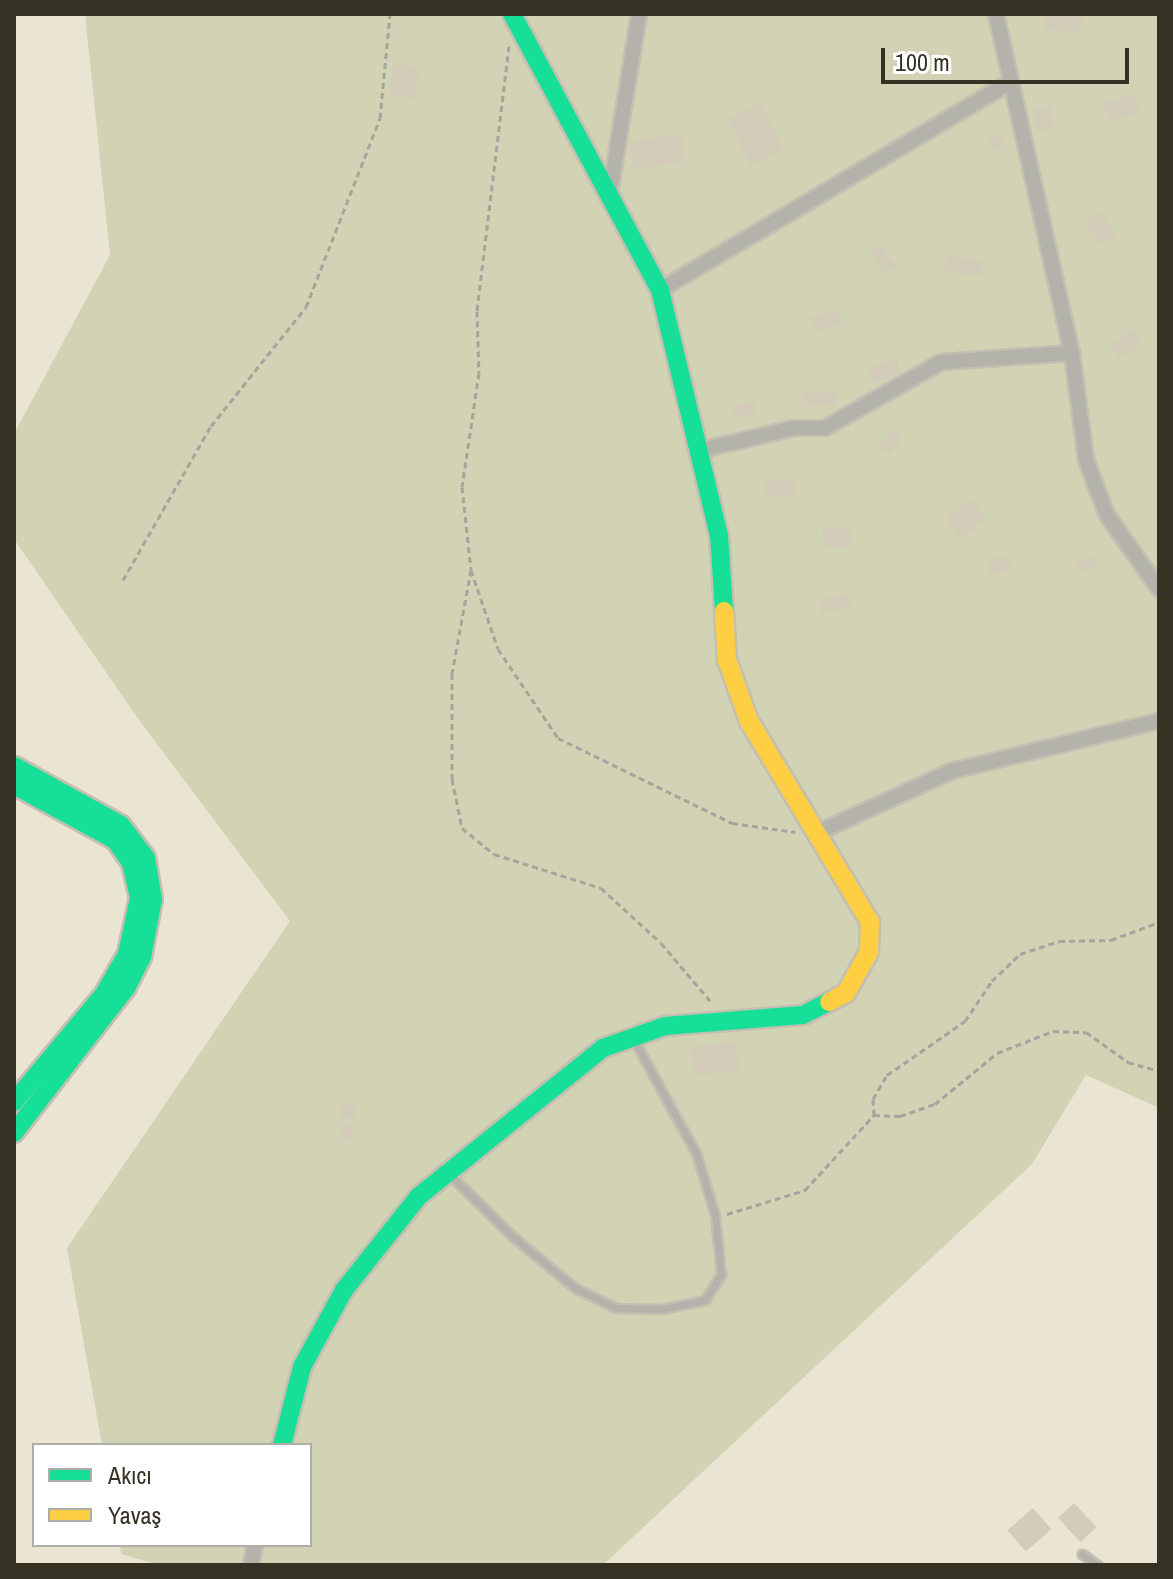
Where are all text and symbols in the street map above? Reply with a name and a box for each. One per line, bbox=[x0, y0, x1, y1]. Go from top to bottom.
scale bar bbox=[885, 32, 1133, 82]
text: 100 m bbox=[895, 46, 950, 78]
legend bbox=[32, 1443, 312, 1547]
text: Akıcı bbox=[108, 1459, 152, 1491]
text: Yavaş bbox=[108, 1499, 161, 1531]

